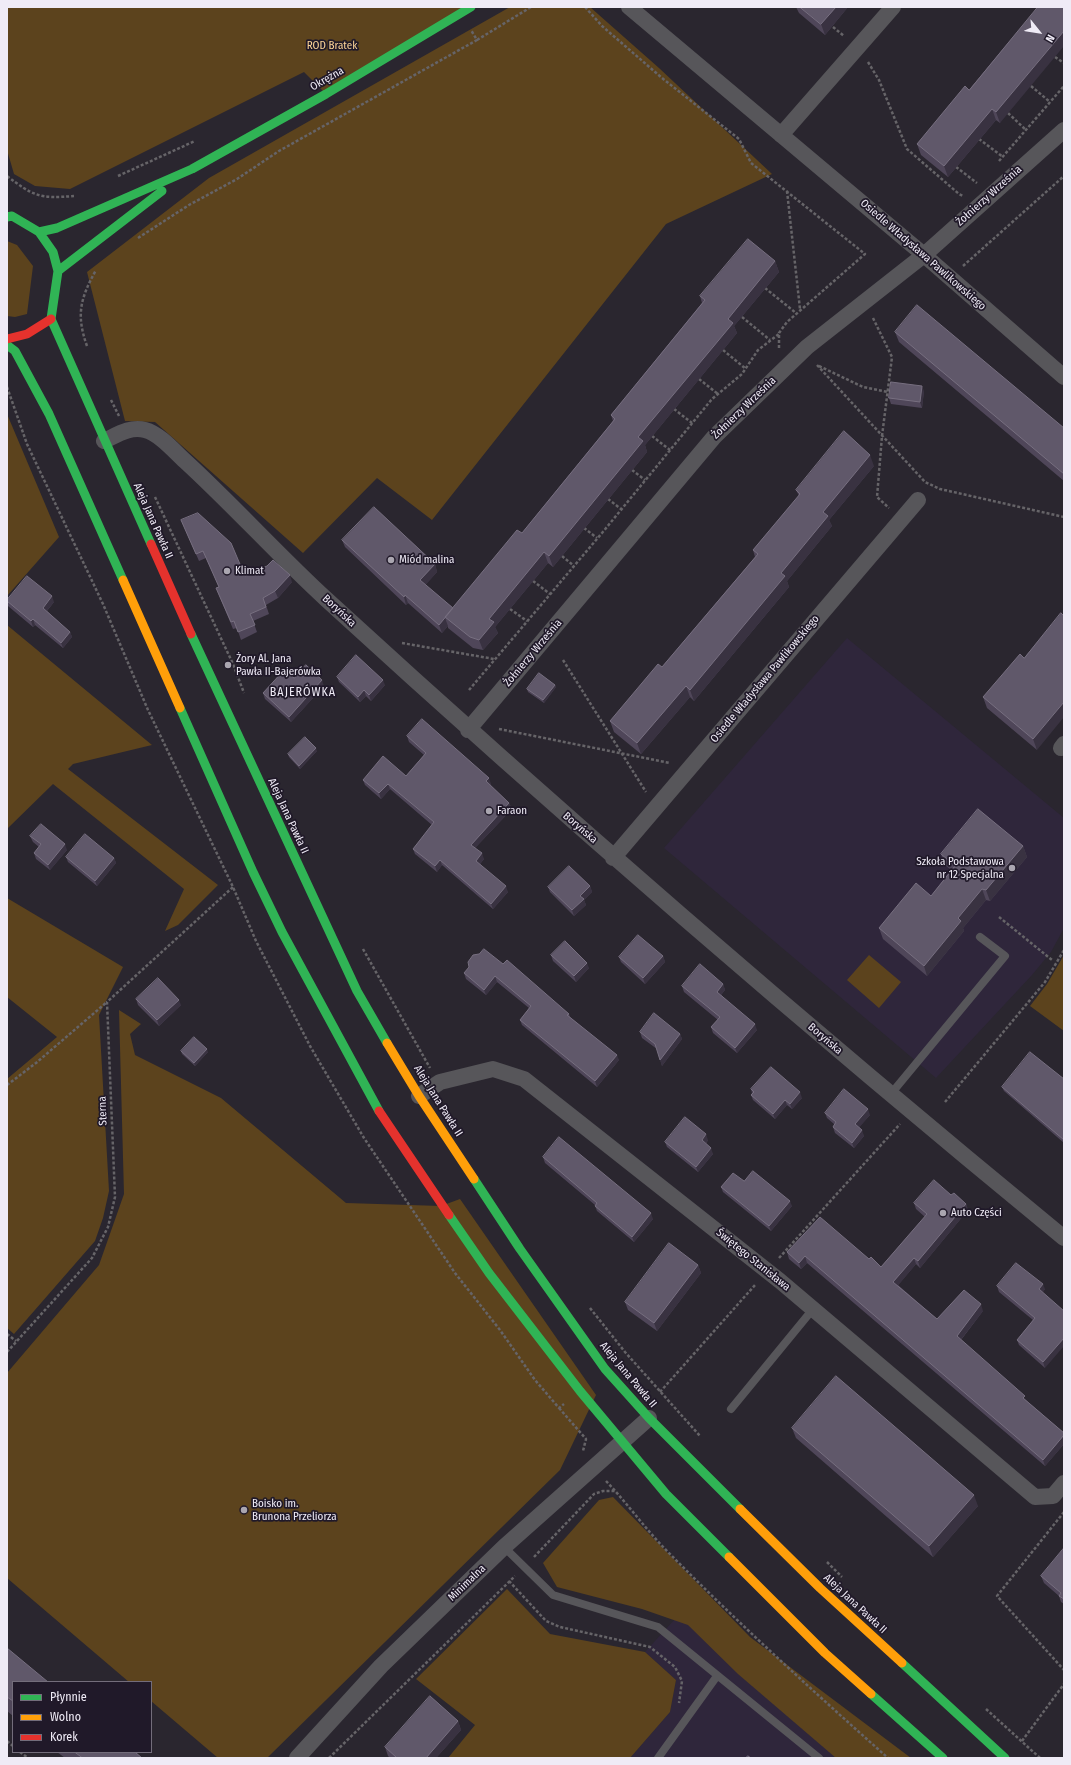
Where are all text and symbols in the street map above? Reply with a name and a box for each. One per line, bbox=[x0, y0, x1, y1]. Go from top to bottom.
north arrow bbox=[1019, 12, 1059, 52]
text: N bbox=[1043, 32, 1057, 44]
park label: ROD Bratek bbox=[307, 39, 357, 53]
street label: Okrężna bbox=[308, 64, 346, 94]
street label: Żołnierzy Września bbox=[953, 163, 1025, 229]
street label: Osiedle Władysława Pawlikowskiego bbox=[857, 197, 989, 313]
street label: Żołnierzy Września bbox=[709, 374, 779, 442]
street label: Aleja Jana Pawła II bbox=[130, 481, 176, 561]
place label: Miód malina bbox=[399, 553, 454, 567]
marker: Miód malina bbox=[386, 555, 396, 565]
place label: Klimat bbox=[235, 564, 264, 578]
marker: Klimat bbox=[222, 566, 232, 576]
street label: Boryńska bbox=[319, 592, 359, 630]
street label: Osiedle Władysława Pawlikowskiego bbox=[708, 613, 822, 745]
street label: Żołnierzy Września bbox=[501, 617, 565, 689]
place label: Żory Al. Jana Pawła II-Bajerówka bbox=[236, 652, 321, 678]
marker: Żory Al. Jana Pawła II-Bajerówka bbox=[223, 660, 233, 670]
district label: BAJERÓWKA bbox=[270, 686, 336, 700]
street label: Aleja Jana Pawła II bbox=[265, 776, 311, 856]
place label: Faraon bbox=[497, 804, 527, 818]
marker: Faraon bbox=[484, 806, 494, 816]
street label: Boryńska bbox=[560, 809, 600, 847]
place label: Szkoła Podstawowa nr 12 Specjalna bbox=[916, 855, 1004, 881]
marker: Szkoła Podstawowa nr 12 Specjalna bbox=[1007, 863, 1017, 873]
street label: Boryńska bbox=[805, 1020, 845, 1058]
street label: Aleja Jana Pawła II bbox=[411, 1063, 465, 1139]
street label: Sterna bbox=[96, 1096, 110, 1126]
place label: Auto Części bbox=[951, 1206, 1002, 1220]
marker: Auto Części bbox=[938, 1208, 948, 1218]
street label: Świętego Stanisława bbox=[713, 1226, 793, 1294]
street label: Aleja Jana Pawła II bbox=[597, 1340, 659, 1410]
place label: Boisko im. Brunona Przeliorza bbox=[252, 1497, 337, 1523]
marker: Boisko im. Brunona Przeliorza bbox=[239, 1505, 249, 1515]
street label: Minimalna bbox=[446, 1562, 488, 1604]
street label: Aleja Jana Pawła II bbox=[821, 1571, 889, 1637]
legend bbox=[12, 1681, 152, 1753]
text: Płynnie bbox=[50, 1690, 87, 1704]
text: Wolno bbox=[50, 1710, 81, 1724]
text: Korek bbox=[50, 1730, 78, 1744]

